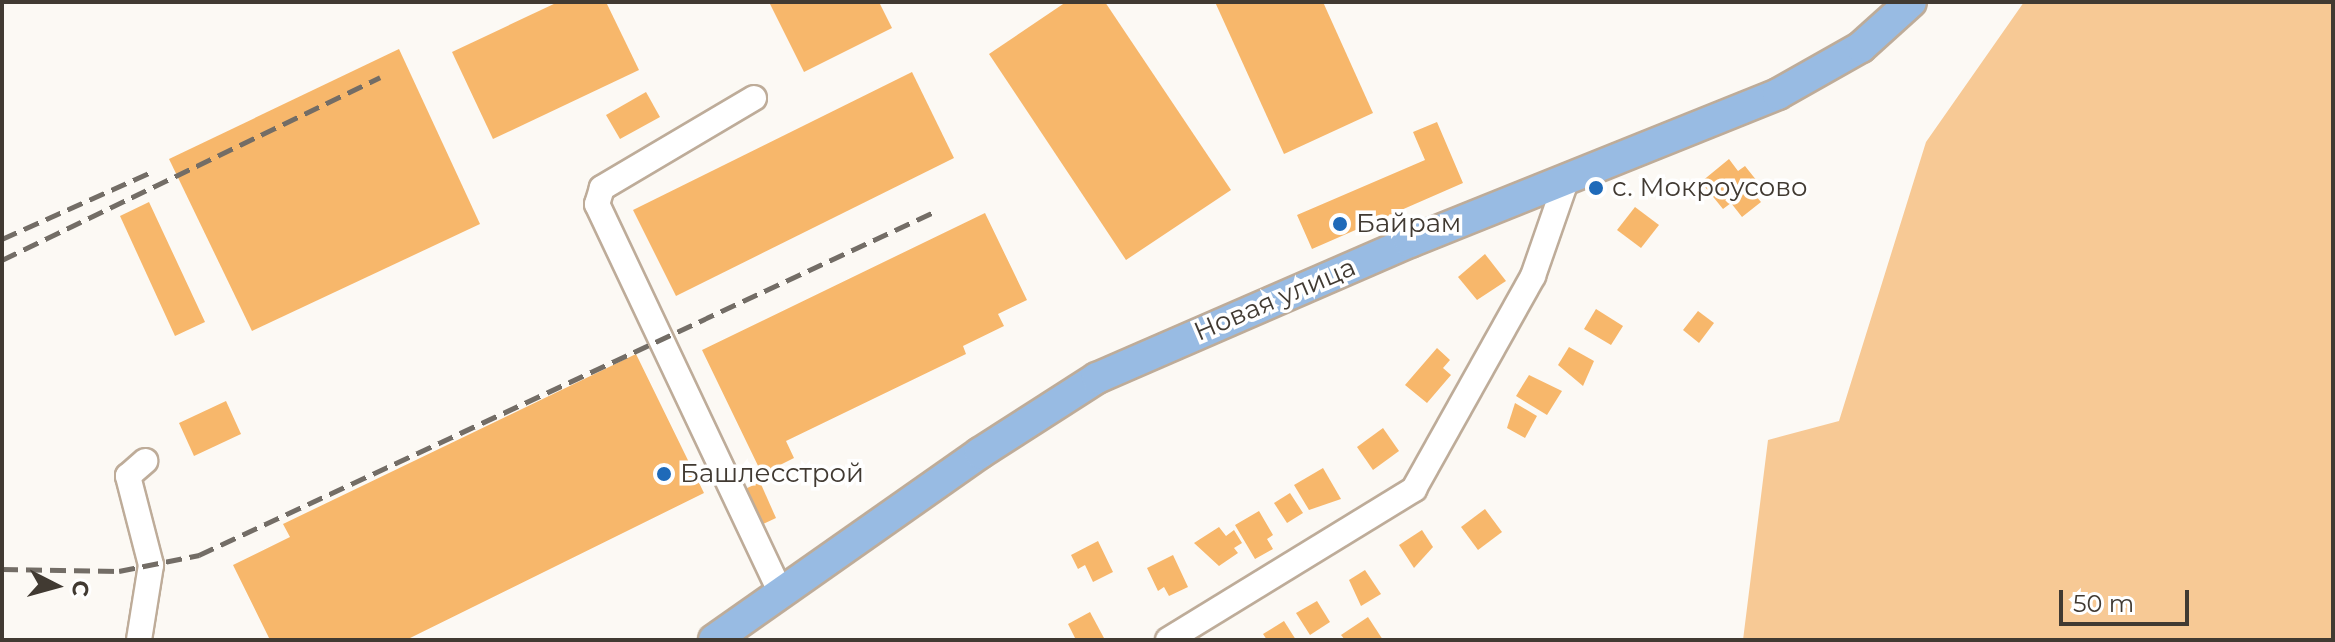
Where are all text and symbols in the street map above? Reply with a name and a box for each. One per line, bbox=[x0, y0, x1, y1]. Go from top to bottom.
place label: с. Мокроусово bbox=[1612, 172, 1808, 204]
marker: с. Мокроусово bbox=[1587, 179, 1605, 197]
place label: Байрам bbox=[1356, 208, 1461, 240]
marker: Байрам bbox=[1331, 215, 1349, 233]
street label: Новая улица bbox=[1189, 252, 1361, 348]
place label: Башлесстрой bbox=[680, 458, 864, 490]
marker: Башлесстрой bbox=[655, 465, 673, 483]
north arrow bbox=[16, 546, 96, 626]
scale bar bbox=[2063, 574, 2193, 624]
text: С bbox=[66, 579, 95, 598]
text: 50 m bbox=[2073, 589, 2134, 618]

